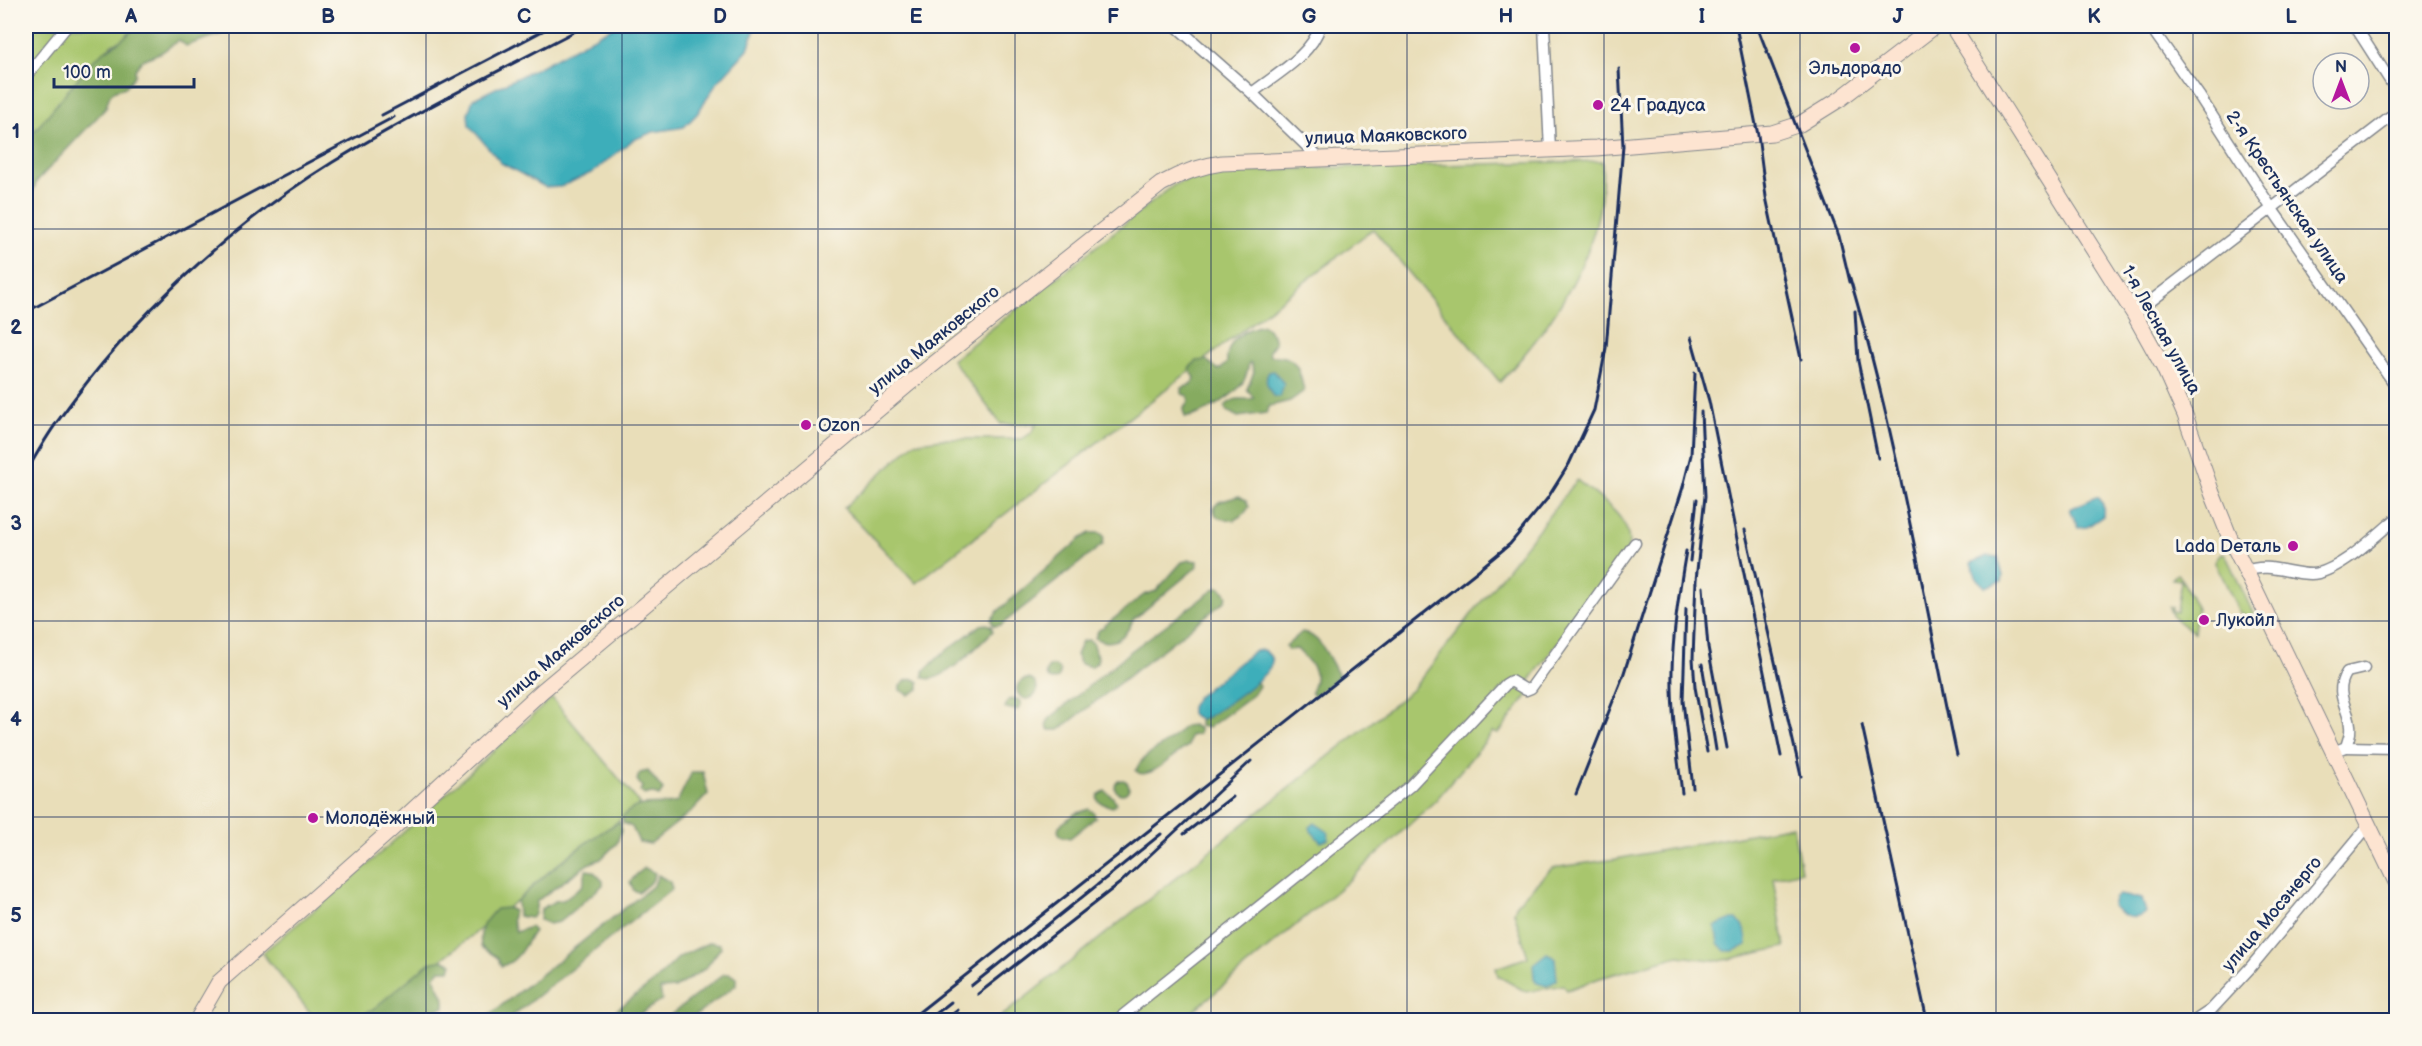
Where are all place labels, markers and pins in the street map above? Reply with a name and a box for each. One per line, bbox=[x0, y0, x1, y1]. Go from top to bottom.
marker: Эльдорадо bbox=[1848, 41, 1862, 55]
place label: Эльдорадо bbox=[1809, 58, 1901, 79]
place label: 24 Градуса bbox=[1610, 95, 1706, 116]
marker: 24 Градуса bbox=[1591, 98, 1605, 112]
place label: Ozon bbox=[818, 415, 860, 436]
marker: Ozon bbox=[799, 418, 813, 432]
place label: Lada Dеталь bbox=[2175, 536, 2281, 557]
marker: Lada Dеталь bbox=[2286, 539, 2300, 553]
place label: Лукойл bbox=[2215, 610, 2275, 631]
marker: Лукойл bbox=[2197, 613, 2211, 627]
place label: Молодёжный bbox=[325, 808, 435, 829]
marker: Молодёжный bbox=[306, 811, 320, 825]

